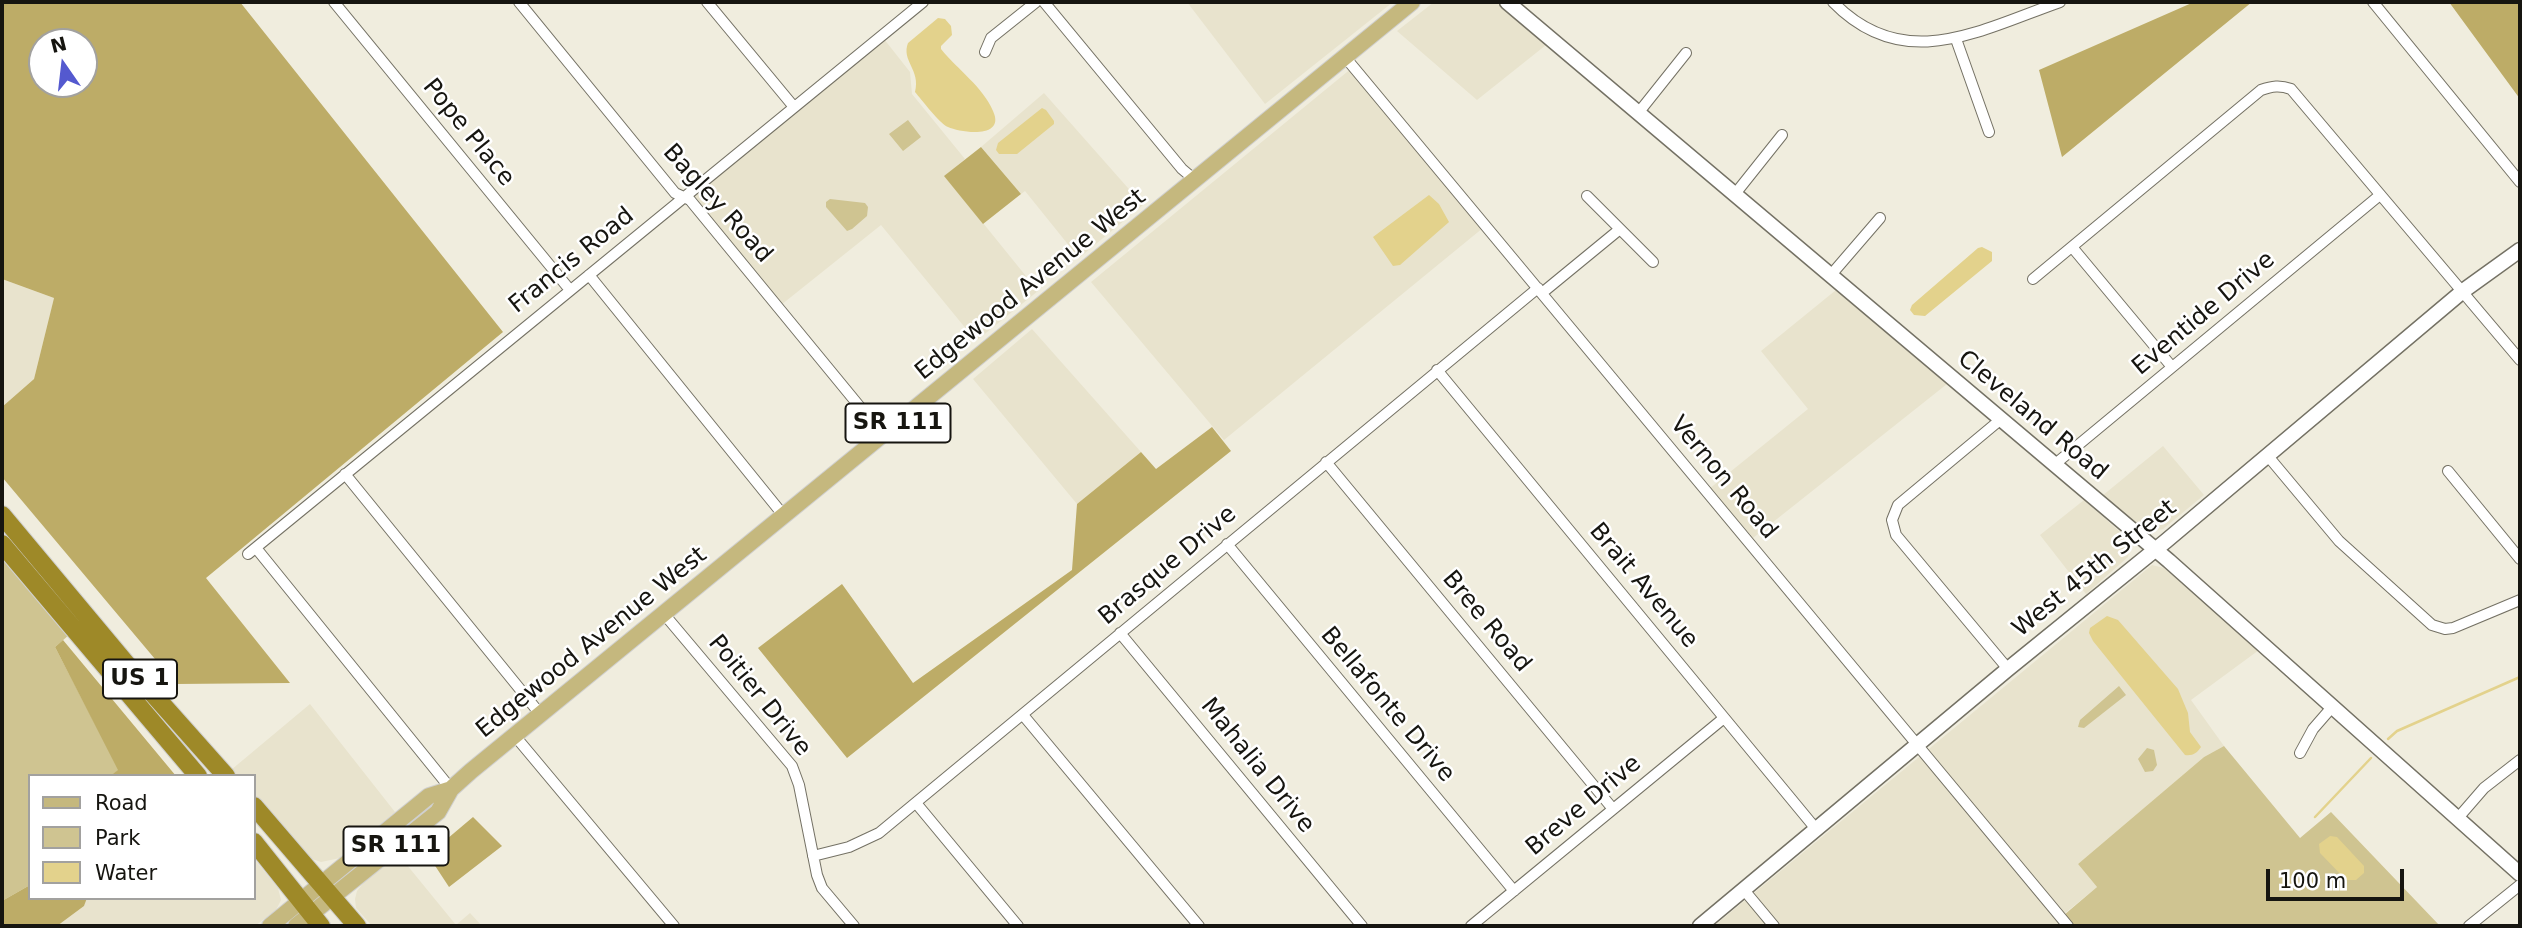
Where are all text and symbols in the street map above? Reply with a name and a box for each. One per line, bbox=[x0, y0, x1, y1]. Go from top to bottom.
north arrow bbox=[28, 28, 98, 98]
text: N bbox=[48, 32, 69, 57]
street label: Pope Place bbox=[416, 74, 520, 192]
street label: Bagley Road bbox=[656, 139, 778, 269]
street label: Edgewood Avenue West bbox=[910, 183, 1152, 387]
street label: Francis Road bbox=[504, 202, 640, 320]
street label: Eventide Drive bbox=[2127, 246, 2281, 382]
street label: Cleveland Road bbox=[1951, 345, 2113, 487]
road number: SR 111 bbox=[846, 404, 950, 442]
street label: Vernon Road bbox=[1663, 411, 1783, 545]
street label: West 45th Street bbox=[2007, 494, 2183, 644]
street label: Brasque Drive bbox=[1093, 500, 1243, 632]
street label: Brait Avenue bbox=[1583, 518, 1703, 654]
street label: Edgewood Avenue West bbox=[471, 541, 713, 745]
street label: Bree Road bbox=[1435, 566, 1537, 678]
street label: Bellafonte Drive bbox=[1314, 622, 1460, 788]
street label: Poitier Drive bbox=[701, 630, 817, 762]
road number: US 1 bbox=[103, 660, 177, 698]
street label: Mahalia Drive bbox=[1194, 693, 1320, 839]
street label: Breve Drive bbox=[1521, 750, 1647, 862]
legend bbox=[28, 774, 256, 900]
text: Road bbox=[95, 791, 148, 815]
text: Park bbox=[95, 826, 140, 850]
road number: SR 111 bbox=[344, 826, 448, 866]
scale bar bbox=[2270, 855, 2408, 899]
text: Water bbox=[95, 861, 157, 885]
text: 100 m bbox=[2279, 869, 2346, 893]

